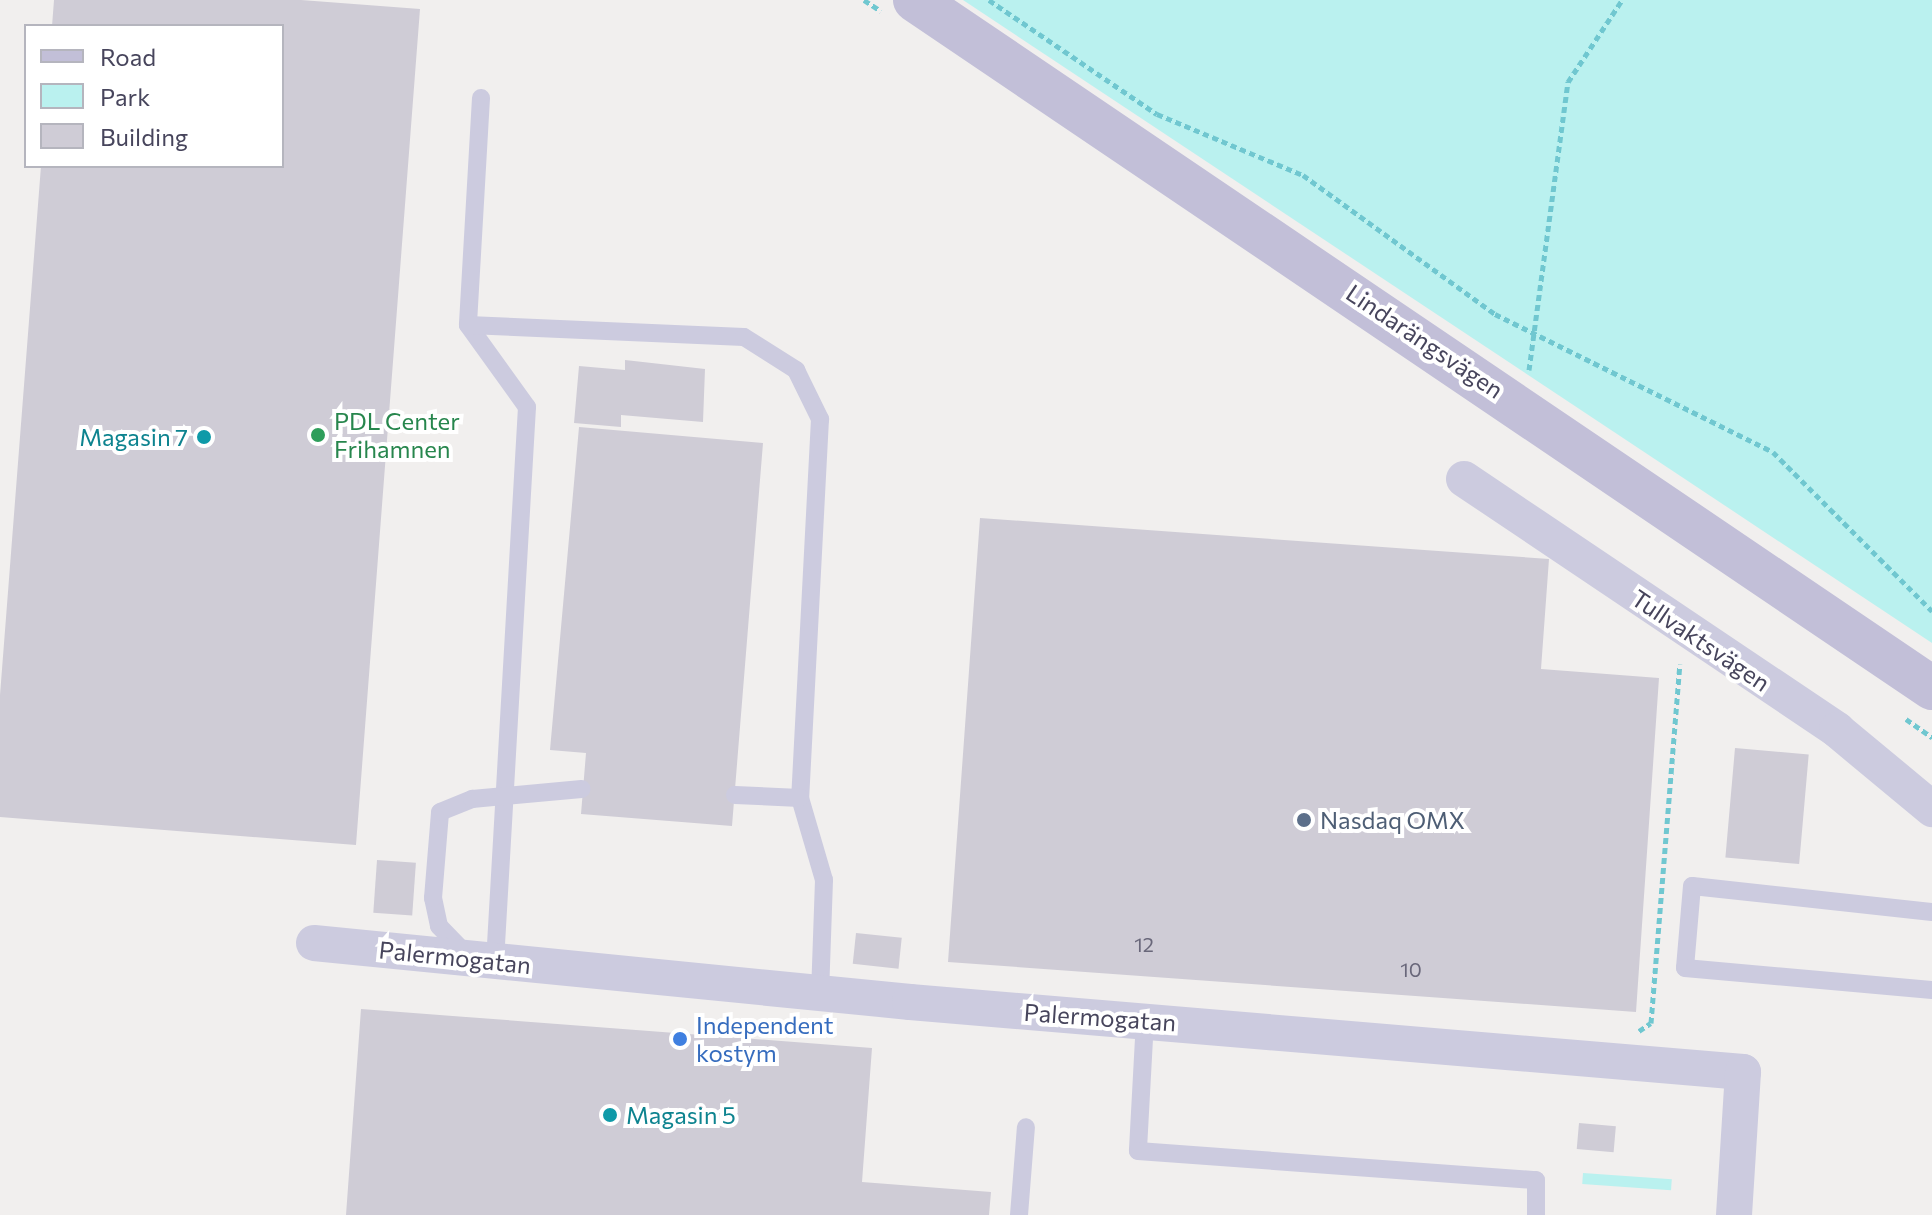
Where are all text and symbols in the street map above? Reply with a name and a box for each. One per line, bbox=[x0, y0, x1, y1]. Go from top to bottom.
legend bbox=[24, 24, 284, 168]
text: Road bbox=[100, 42, 156, 71]
text: Park bbox=[100, 82, 150, 111]
text: Building bbox=[100, 122, 188, 151]
street label: Lindarängsvägen bbox=[1341, 278, 1509, 404]
place label: PDL Center Frihamnen bbox=[334, 407, 460, 463]
place label: Magasin 7 bbox=[79, 423, 188, 451]
marker: PDL Center Frihamnen bbox=[309, 426, 327, 444]
marker: Magasin 7 bbox=[195, 428, 213, 446]
street label: Tullvaktsvägen bbox=[1626, 583, 1776, 697]
place label: Nasdaq OMX bbox=[1320, 806, 1465, 834]
marker: Nasdaq OMX bbox=[1295, 811, 1313, 829]
house number: 12 bbox=[1134, 932, 1154, 956]
street label: Palermogatan bbox=[378, 935, 532, 979]
house number: 10 bbox=[1400, 957, 1422, 981]
street label: Palermogatan bbox=[1023, 997, 1177, 1037]
place label: Independent kostym bbox=[696, 1011, 834, 1067]
marker: Independent kostym bbox=[671, 1030, 689, 1048]
place label: Magasin 5 bbox=[626, 1101, 736, 1129]
marker: Magasin 5 bbox=[601, 1106, 619, 1124]

